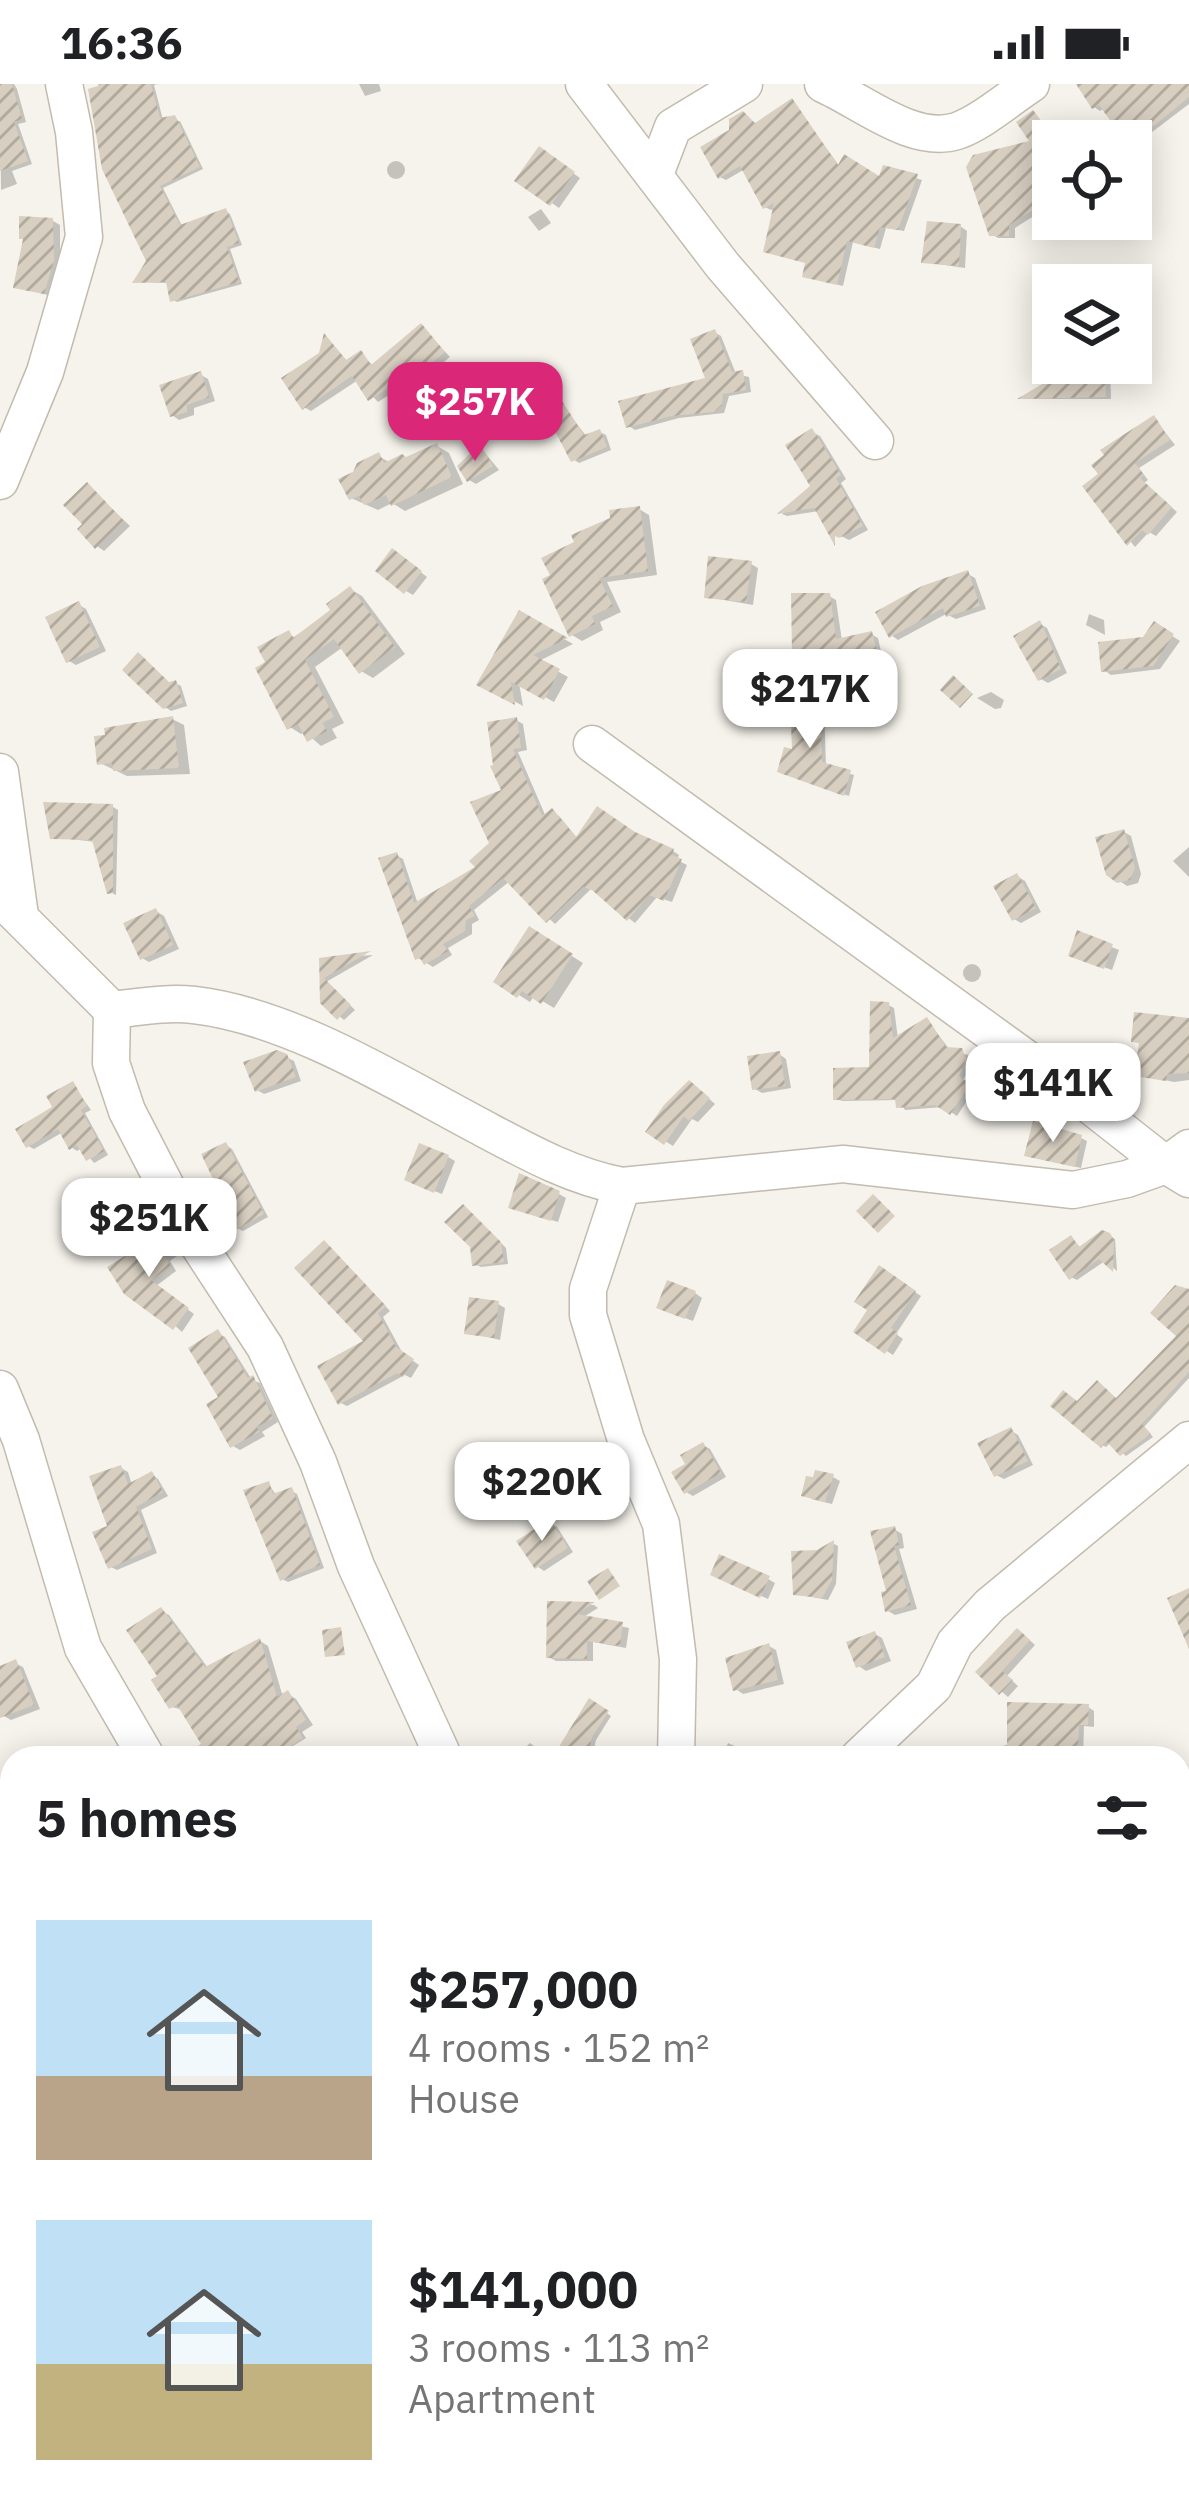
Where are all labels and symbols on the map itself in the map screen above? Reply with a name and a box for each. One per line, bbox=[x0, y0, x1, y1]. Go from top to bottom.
pin: $257K bbox=[391, 362, 559, 464]
pin: $217K bbox=[726, 649, 894, 751]
pin: $141K bbox=[969, 1043, 1137, 1145]
pin: $251K bbox=[65, 1178, 233, 1280]
pin: $220K bbox=[458, 1442, 626, 1544]

